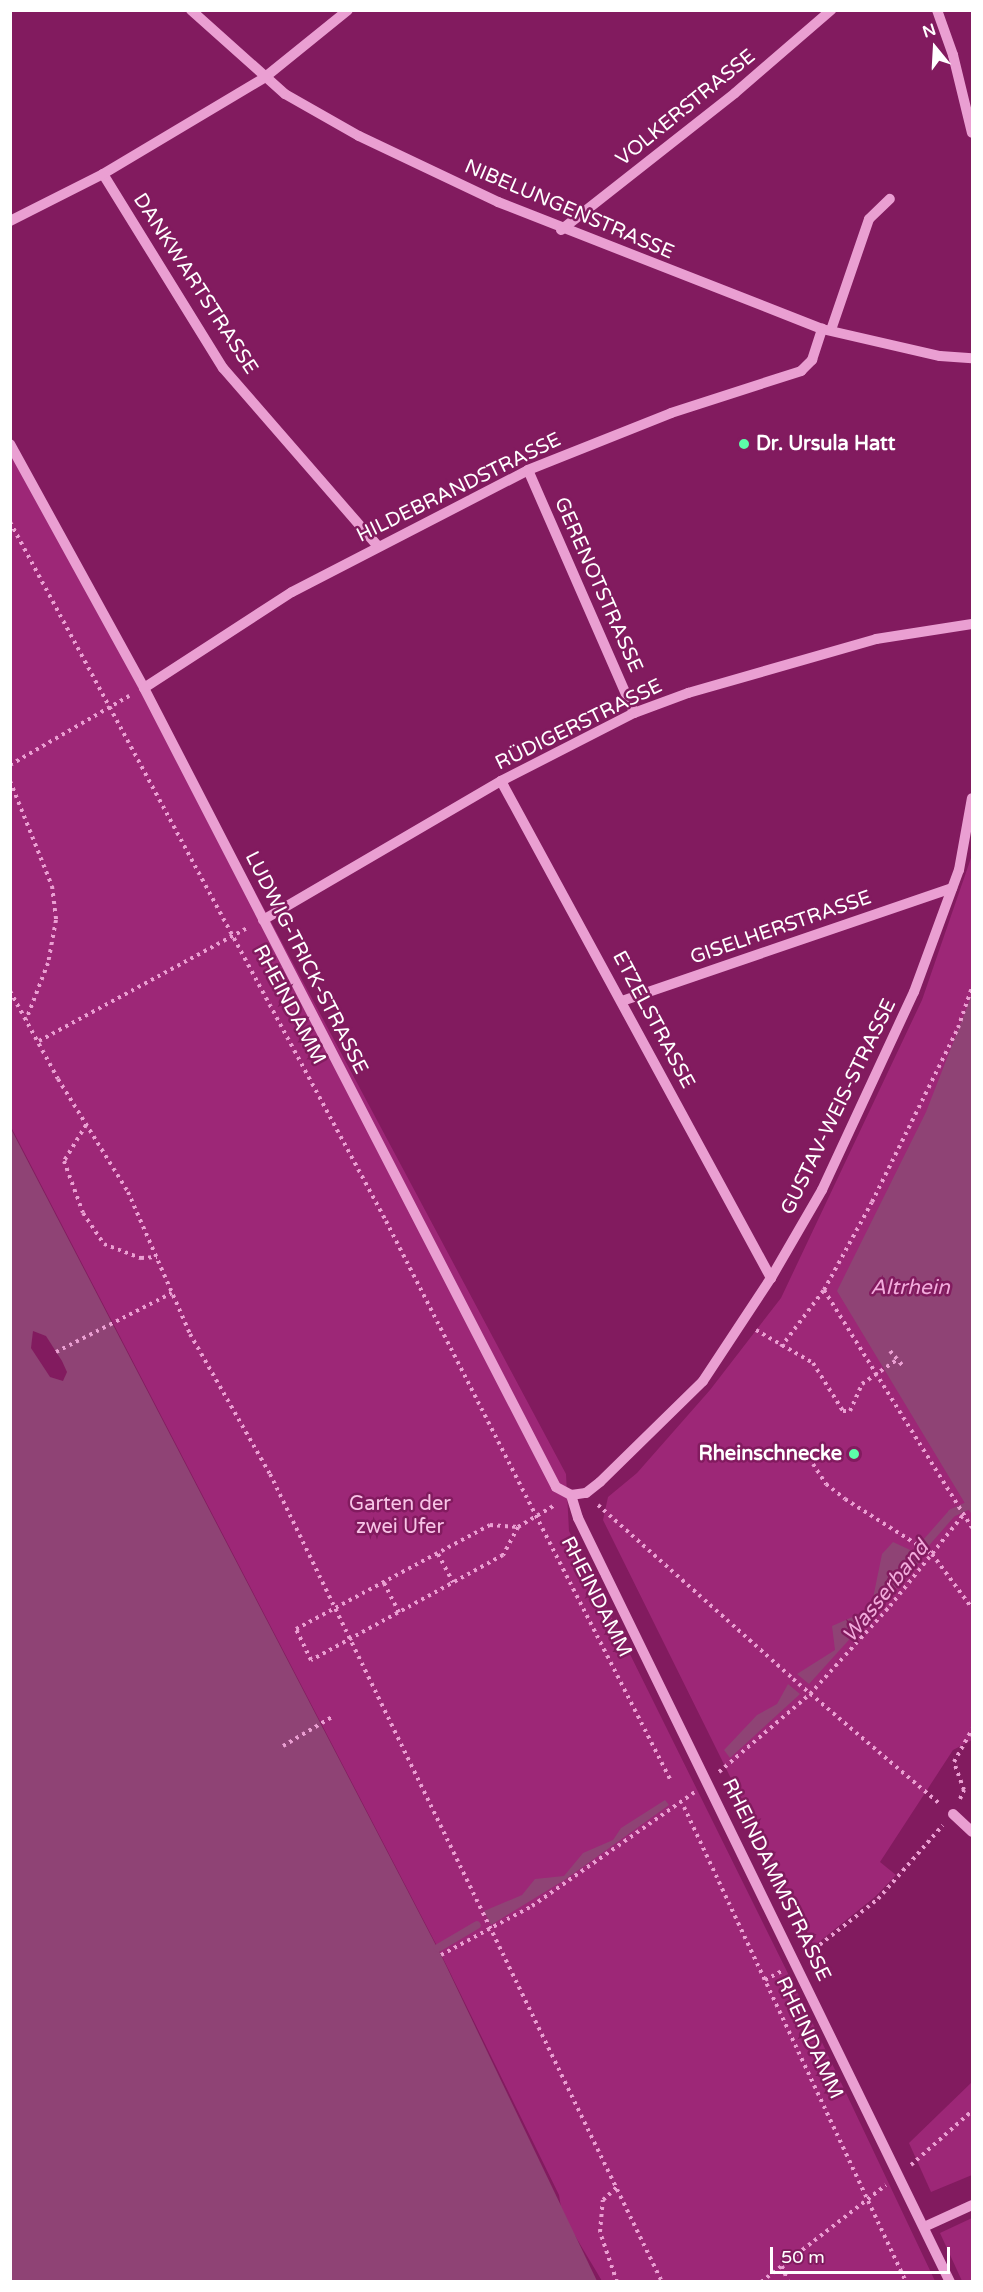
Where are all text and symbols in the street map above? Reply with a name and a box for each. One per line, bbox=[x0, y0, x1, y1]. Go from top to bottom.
north arrow bbox=[905, 18, 965, 78]
text: N bbox=[920, 19, 939, 42]
street label: VOLKERSTRASSE bbox=[612, 45, 760, 171]
street label: NIBELUNGENSTRASSE bbox=[461, 155, 677, 265]
street label: DANKWARTSTRASSE bbox=[127, 189, 263, 379]
street label: HILDEBRANDSTRASSE bbox=[353, 428, 565, 548]
place label: Dr. Ursula Hatt bbox=[756, 432, 895, 456]
marker: Dr. Ursula Hatt bbox=[737, 437, 751, 451]
street label: GERENOTSTRASSE bbox=[549, 494, 647, 676]
street label: RÜDIGERSTRASSE bbox=[492, 674, 666, 776]
street label: LUDWIG-TRICK-STRASSE bbox=[239, 848, 373, 1078]
street label: GISELHERSTRASSE bbox=[687, 886, 875, 970]
street label: RHEINDAMM bbox=[247, 941, 331, 1069]
street label: ETZELSTRASSE bbox=[607, 947, 699, 1093]
street label: GUSTAV-WEIS-STRASSE bbox=[776, 995, 902, 1219]
water label: Altrhein bbox=[870, 1275, 950, 1301]
place label: Rheinschnecke bbox=[698, 1442, 842, 1466]
marker: Rheinschnecke bbox=[847, 1447, 861, 1461]
park label: Garten der zwei Ufer bbox=[349, 1493, 451, 1540]
street label: RHEINDAMM bbox=[555, 1533, 637, 1661]
water label: Wasserband bbox=[837, 1536, 935, 1648]
street label: RHEINDAMMSTRASSE bbox=[716, 1775, 836, 1985]
street label: RHEINDAMM bbox=[770, 1973, 848, 2103]
scale bar bbox=[773, 2235, 953, 2273]
text: 50 m bbox=[781, 2246, 825, 2268]

